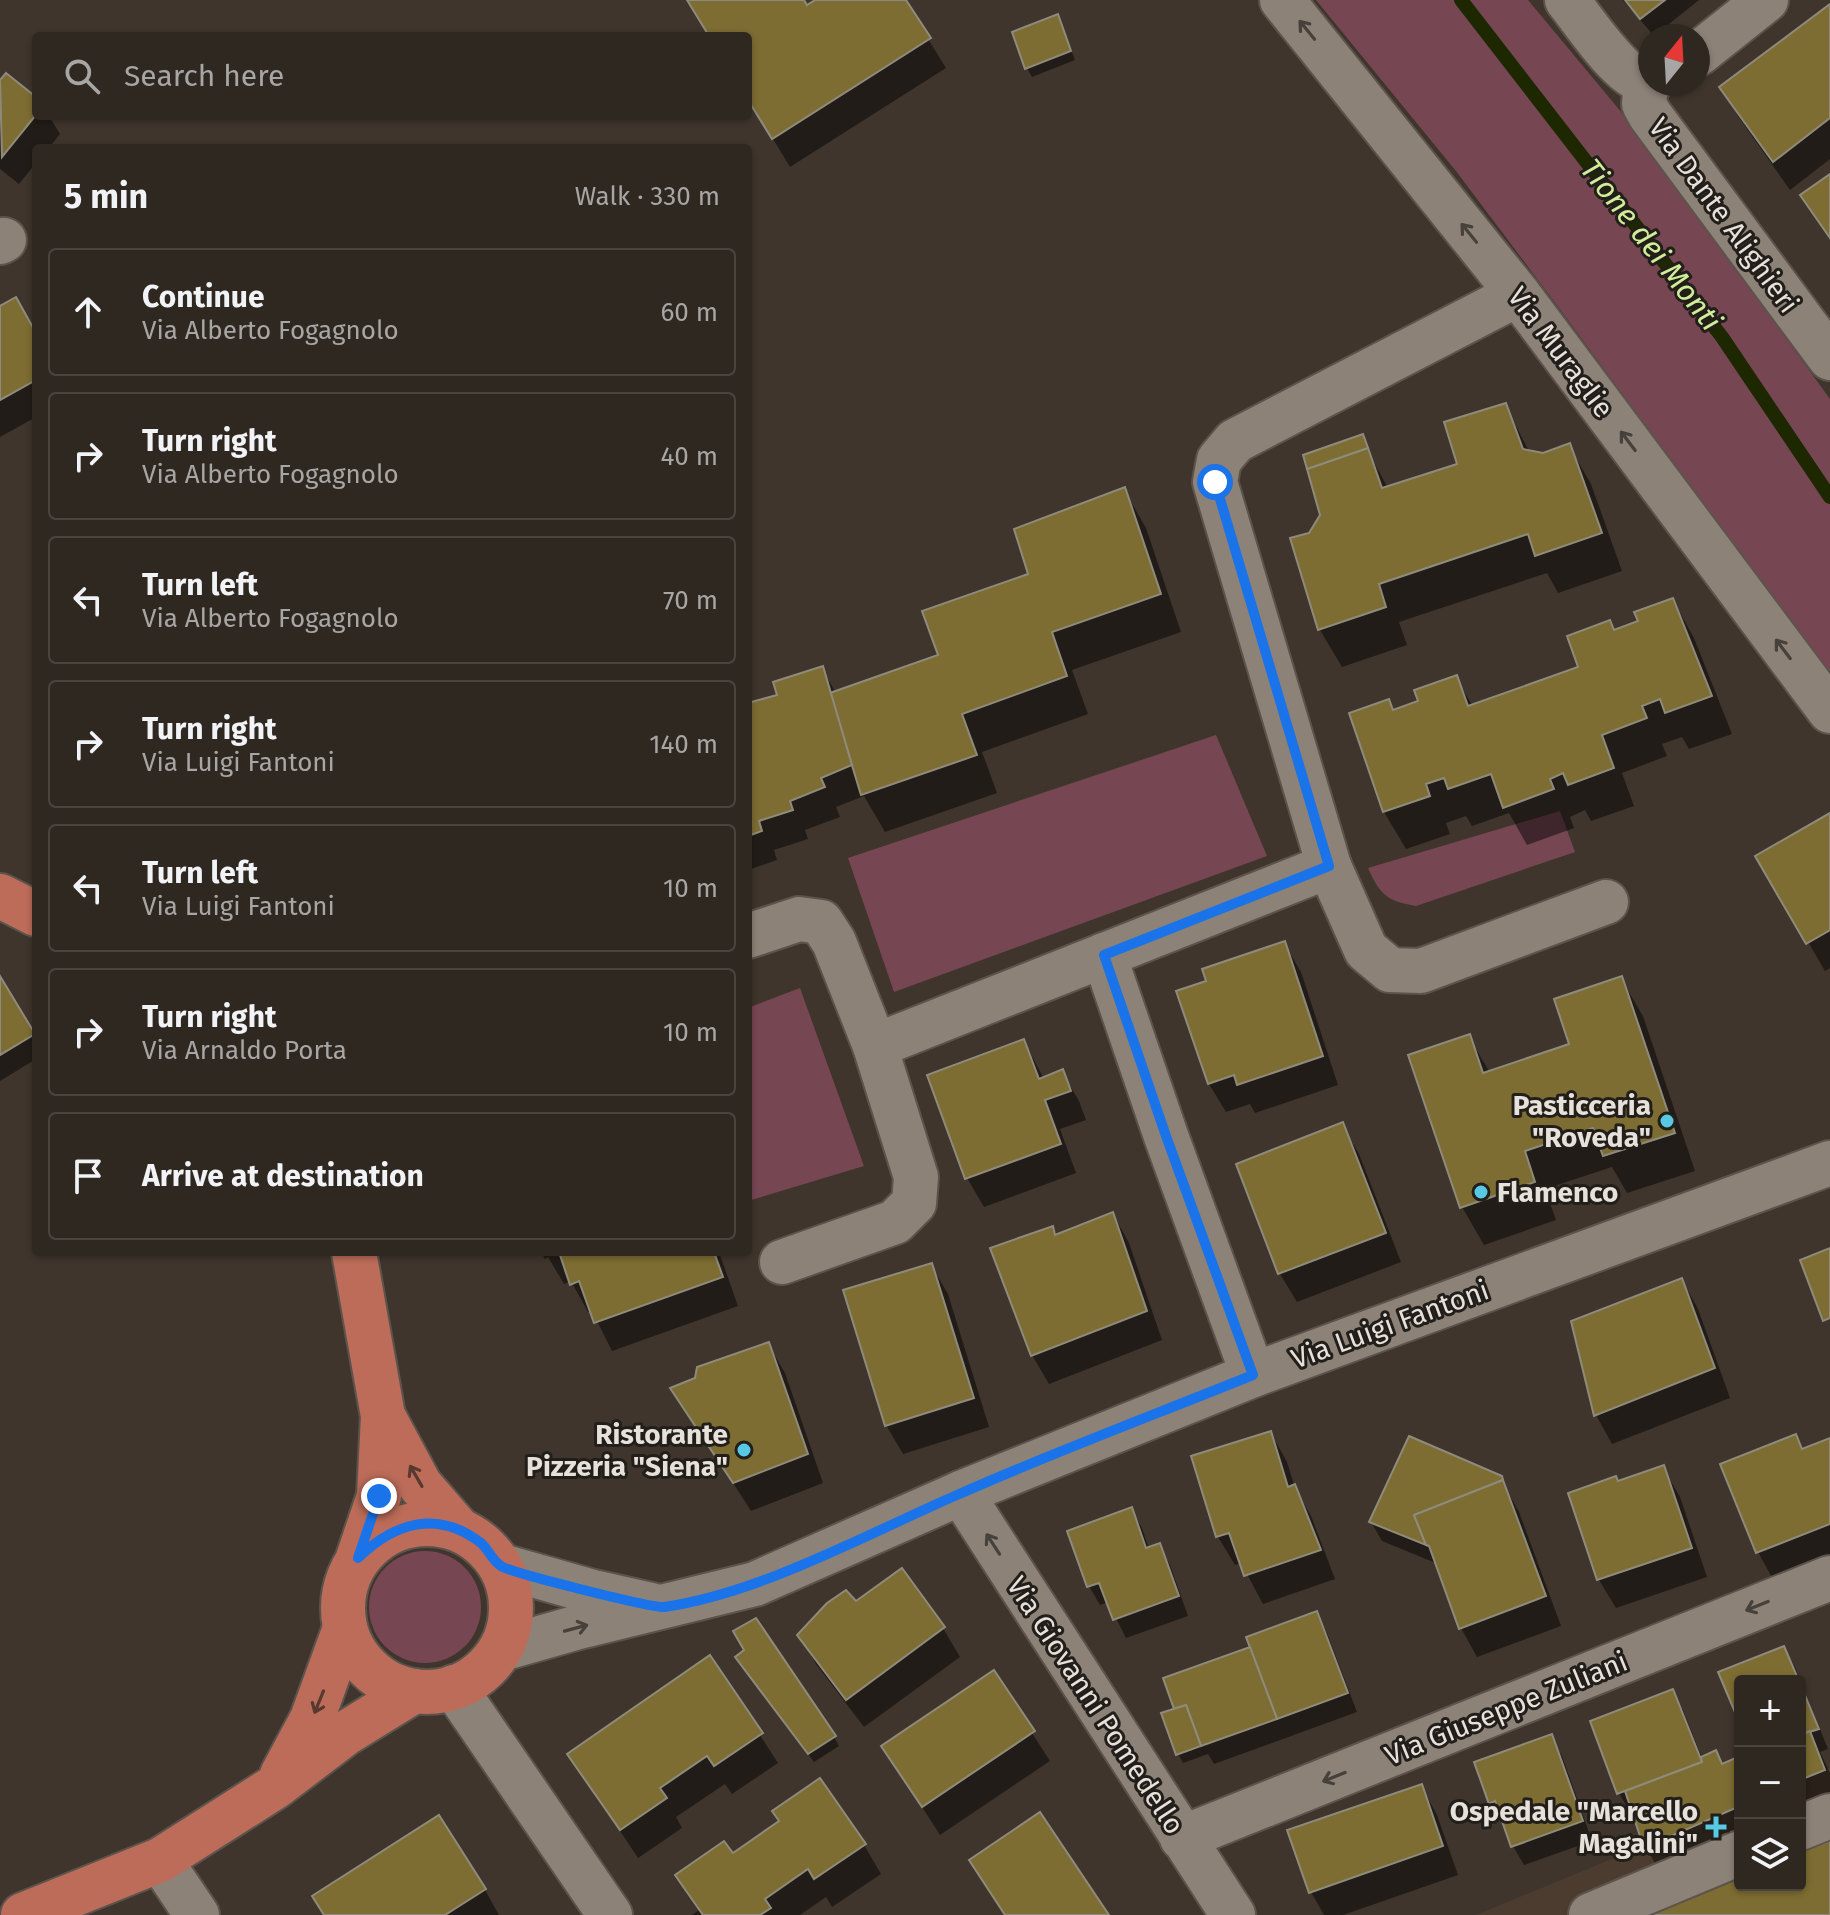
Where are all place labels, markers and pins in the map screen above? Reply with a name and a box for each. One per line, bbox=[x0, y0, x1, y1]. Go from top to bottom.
place label: Pasticceria "Roveda" bbox=[1513, 1089, 1651, 1154]
marker: Pasticceria "Roveda" bbox=[1658, 1112, 1676, 1130]
place label: Flamenco bbox=[1497, 1176, 1618, 1209]
marker: Flamenco bbox=[1472, 1183, 1490, 1201]
place label: Ristorante Pizzeria "Siena" bbox=[526, 1418, 728, 1483]
marker: Ristorante Pizzeria "Siena" bbox=[735, 1441, 753, 1459]
place label: Ospedale "Marcello Magalini" bbox=[1450, 1795, 1698, 1860]
marker: Ospedale "Marcello Magalini" bbox=[1705, 1816, 1727, 1838]

